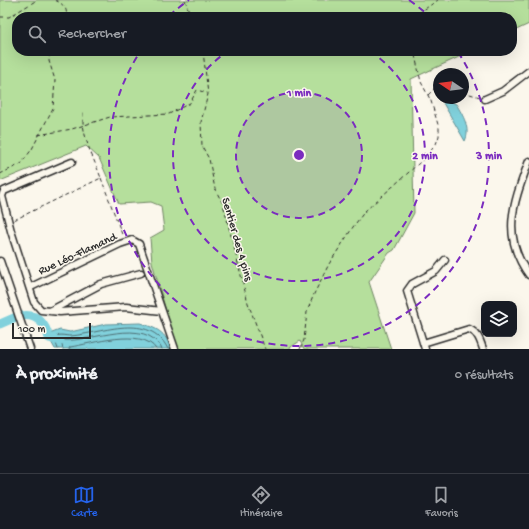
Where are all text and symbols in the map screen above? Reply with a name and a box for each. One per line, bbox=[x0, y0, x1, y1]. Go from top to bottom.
search box bbox=[12, 12, 517, 56]
icon: search bbox=[26, 23, 48, 45]
text: Rechercher bbox=[58, 25, 126, 43]
north arrow bbox=[433, 68, 469, 104]
text: 1 min bbox=[286, 87, 312, 101]
centre of rings bbox=[292, 148, 306, 162]
text: 2 min bbox=[412, 150, 438, 164]
text: 3 min bbox=[475, 150, 502, 164]
street label: Sentier des 4 pins bbox=[218, 196, 255, 283]
street label: Rue Léo-Flamand bbox=[36, 230, 120, 279]
map controls bbox=[481, 301, 517, 337]
button: layers bbox=[481, 301, 517, 337]
scale bar bbox=[12, 321, 91, 340]
text: 100 m bbox=[18, 324, 45, 336]
text: À proximité bbox=[16, 365, 97, 385]
text: 0 résultats bbox=[455, 368, 513, 383]
tab: Carte bbox=[71, 484, 97, 520]
tab: Itinéraire bbox=[240, 484, 282, 520]
tab: Favoris bbox=[425, 484, 458, 520]

